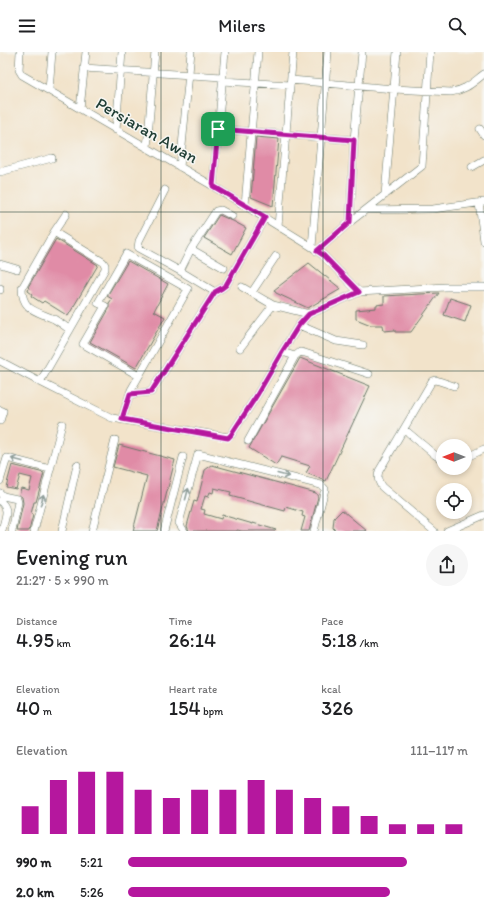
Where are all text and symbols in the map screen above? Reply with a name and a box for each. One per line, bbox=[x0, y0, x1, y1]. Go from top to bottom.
icon: menu bbox=[16, 15, 38, 37]
text: Milers bbox=[218, 15, 266, 37]
icon: search bbox=[446, 15, 468, 37]
street label: Persiaran Awan bbox=[93, 93, 202, 167]
pin bbox=[201, 112, 235, 146]
icon: arrive bbox=[207, 118, 229, 140]
north arrow bbox=[436, 439, 472, 475]
map controls bbox=[436, 439, 472, 519]
one-way arrow bbox=[11, 456, 24, 463]
one-way arrow bbox=[276, 472, 289, 480]
button: locate bbox=[436, 483, 472, 519]
one-way arrow bbox=[184, 488, 191, 501]
one-way arrow bbox=[39, 494, 46, 507]
text: Evening run bbox=[16, 544, 128, 571]
button: share bbox=[426, 544, 468, 586]
text: 21:27 · 5 × 990 m bbox=[16, 573, 109, 588]
text: Distance bbox=[16, 615, 57, 628]
text: Time bbox=[169, 615, 192, 628]
text: Pace bbox=[321, 615, 343, 628]
text: 4.95 bbox=[16, 628, 54, 652]
text: 26:14 bbox=[169, 628, 216, 652]
text: 5:18 bbox=[321, 628, 357, 652]
text: km bbox=[54, 637, 71, 650]
text: /km bbox=[357, 637, 379, 650]
text: Elevation bbox=[16, 683, 60, 696]
text: Heart rate bbox=[169, 683, 217, 696]
text: kcal bbox=[321, 683, 341, 696]
text: 40 bbox=[16, 696, 40, 720]
text: 154 bbox=[169, 696, 200, 720]
text: 326 bbox=[321, 696, 353, 720]
text: m bbox=[40, 705, 52, 718]
text: bpm bbox=[200, 705, 223, 718]
text: Elevation bbox=[16, 743, 68, 758]
text: 111–117 m bbox=[410, 743, 468, 758]
text: 990 m bbox=[16, 855, 51, 870]
text: 5:21 bbox=[80, 855, 103, 870]
text: 2.0 km bbox=[16, 885, 54, 900]
text: 5:26 bbox=[80, 885, 104, 900]

